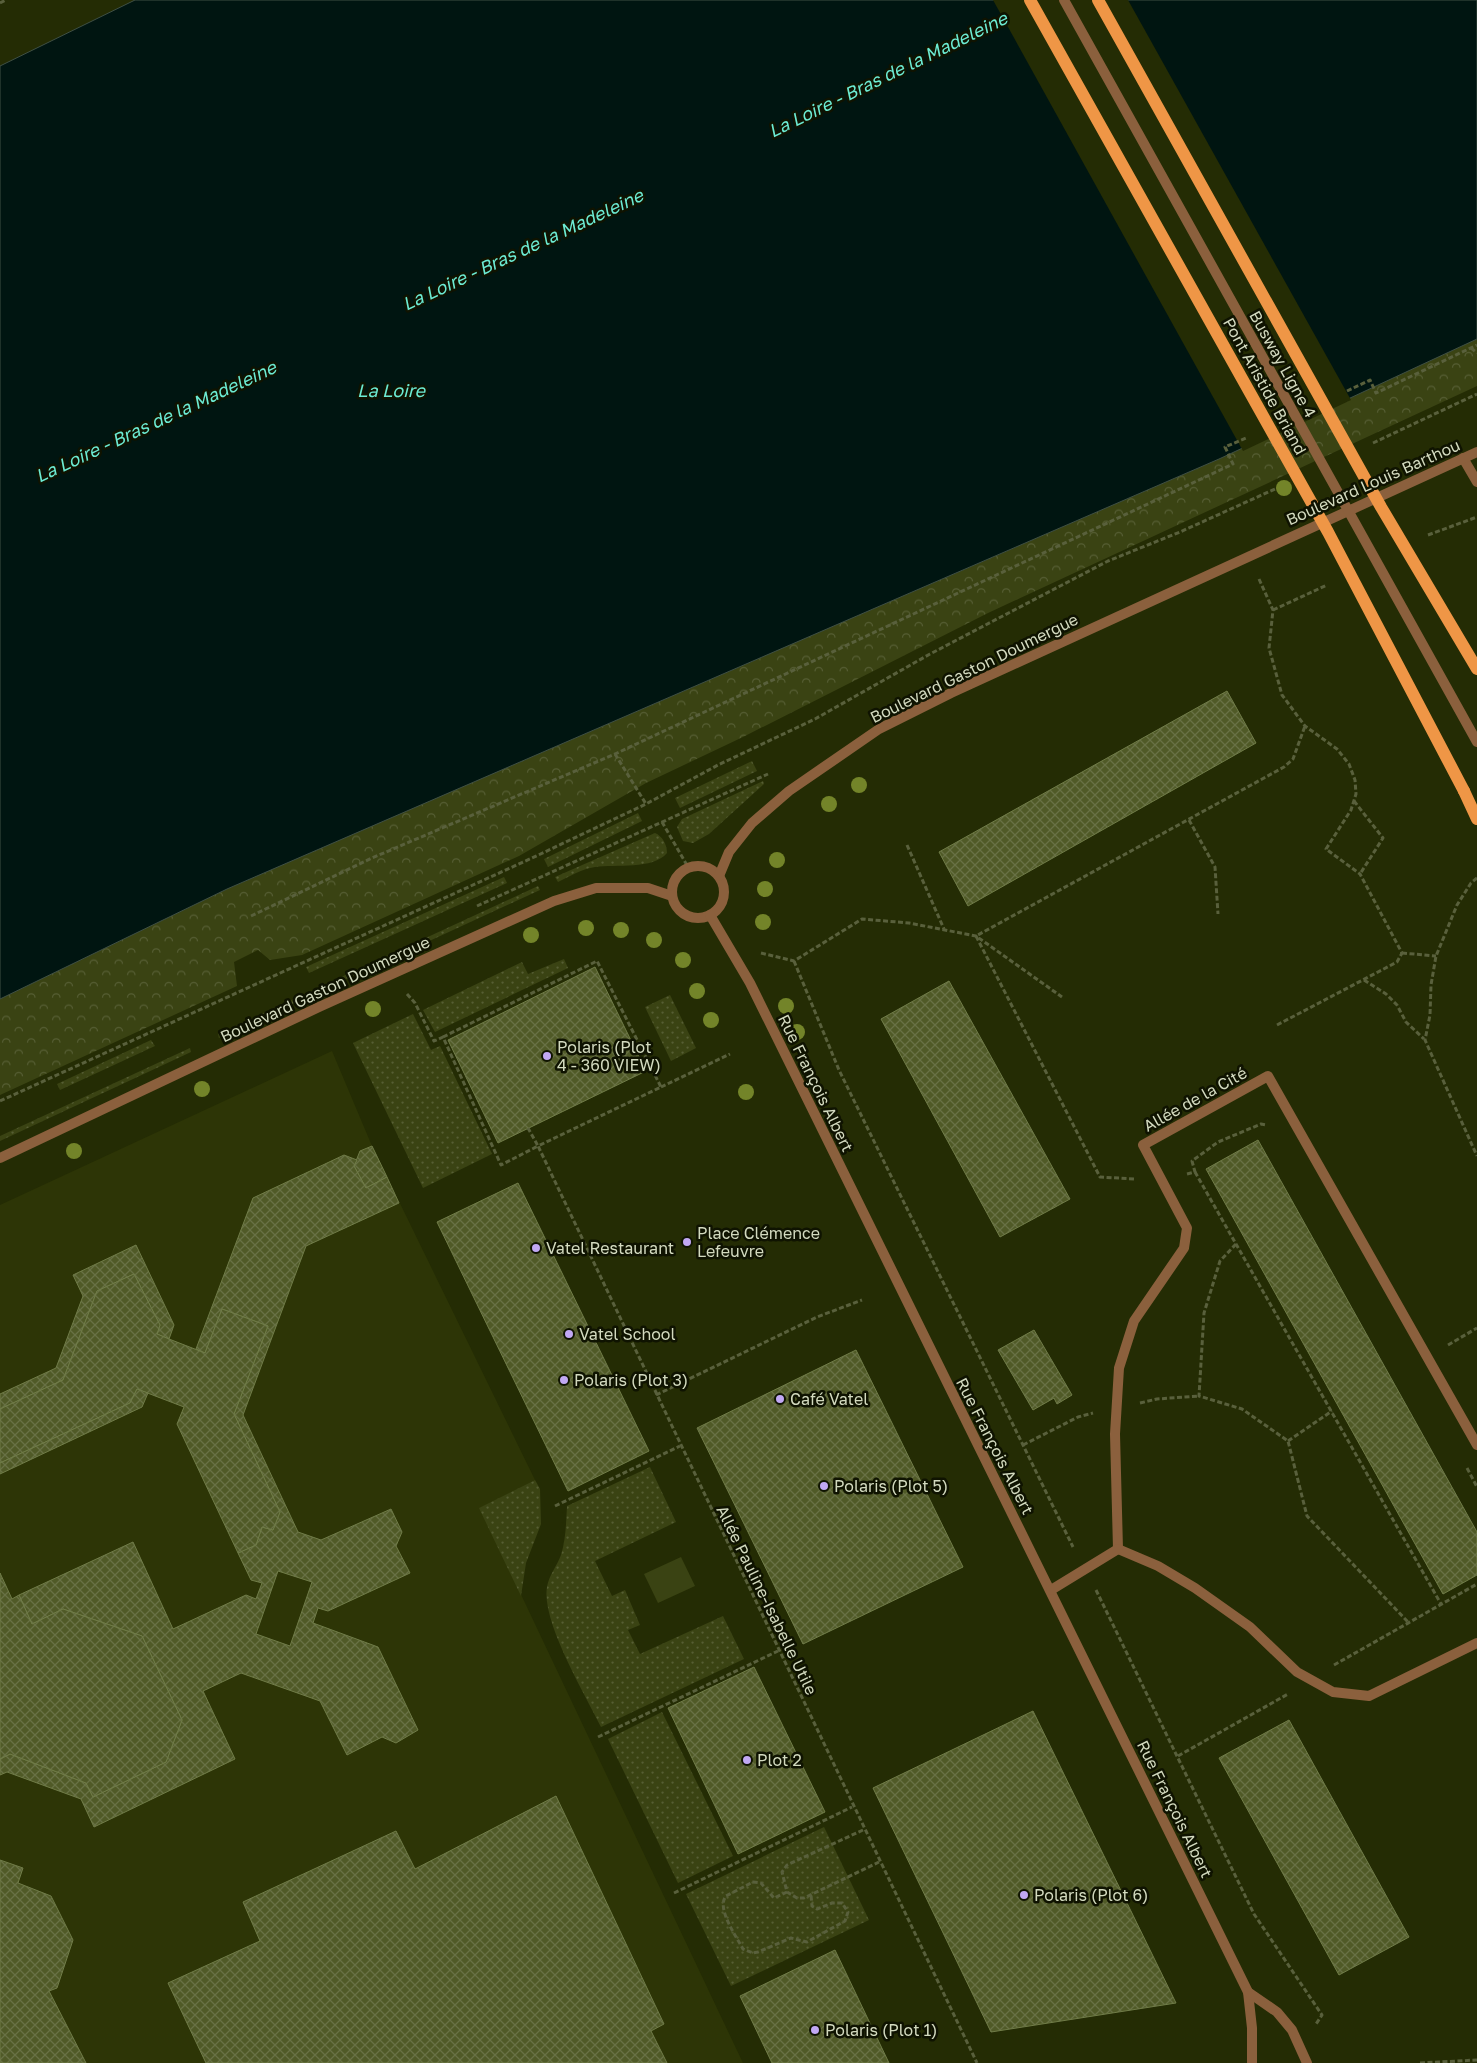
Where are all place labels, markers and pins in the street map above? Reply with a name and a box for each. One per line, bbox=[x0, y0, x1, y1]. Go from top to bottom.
place label: Polaris (Plot 4 - 360 VIEW) bbox=[557, 1037, 661, 1075]
marker: Polaris (Plot 4 - 360 VIEW) bbox=[541, 1050, 553, 1062]
place label: Place Clémence Lefeuvre bbox=[697, 1223, 820, 1261]
marker: Place Clémence Lefeuvre bbox=[681, 1236, 693, 1248]
place label: Vatel Restaurant bbox=[546, 1238, 674, 1258]
marker: Vatel Restaurant bbox=[530, 1242, 542, 1254]
place label: Vatel School bbox=[579, 1324, 676, 1344]
marker: Vatel School bbox=[563, 1328, 575, 1340]
place label: Polaris (Plot 3) bbox=[574, 1370, 688, 1390]
marker: Polaris (Plot 3) bbox=[558, 1374, 570, 1386]
place label: Café Vatel bbox=[790, 1389, 868, 1409]
marker: Café Vatel bbox=[774, 1393, 786, 1405]
place label: Polaris (Plot 5) bbox=[834, 1476, 948, 1496]
marker: Polaris (Plot 5) bbox=[818, 1480, 830, 1492]
place label: Plot 2 bbox=[757, 1750, 802, 1770]
marker: Plot 2 bbox=[741, 1754, 753, 1766]
place label: Polaris (Plot 6) bbox=[1034, 1885, 1148, 1905]
marker: Polaris (Plot 6) bbox=[1018, 1889, 1030, 1901]
place label: Polaris (Plot 1) bbox=[825, 2020, 937, 2040]
marker: Polaris (Plot 1) bbox=[809, 2024, 821, 2036]

